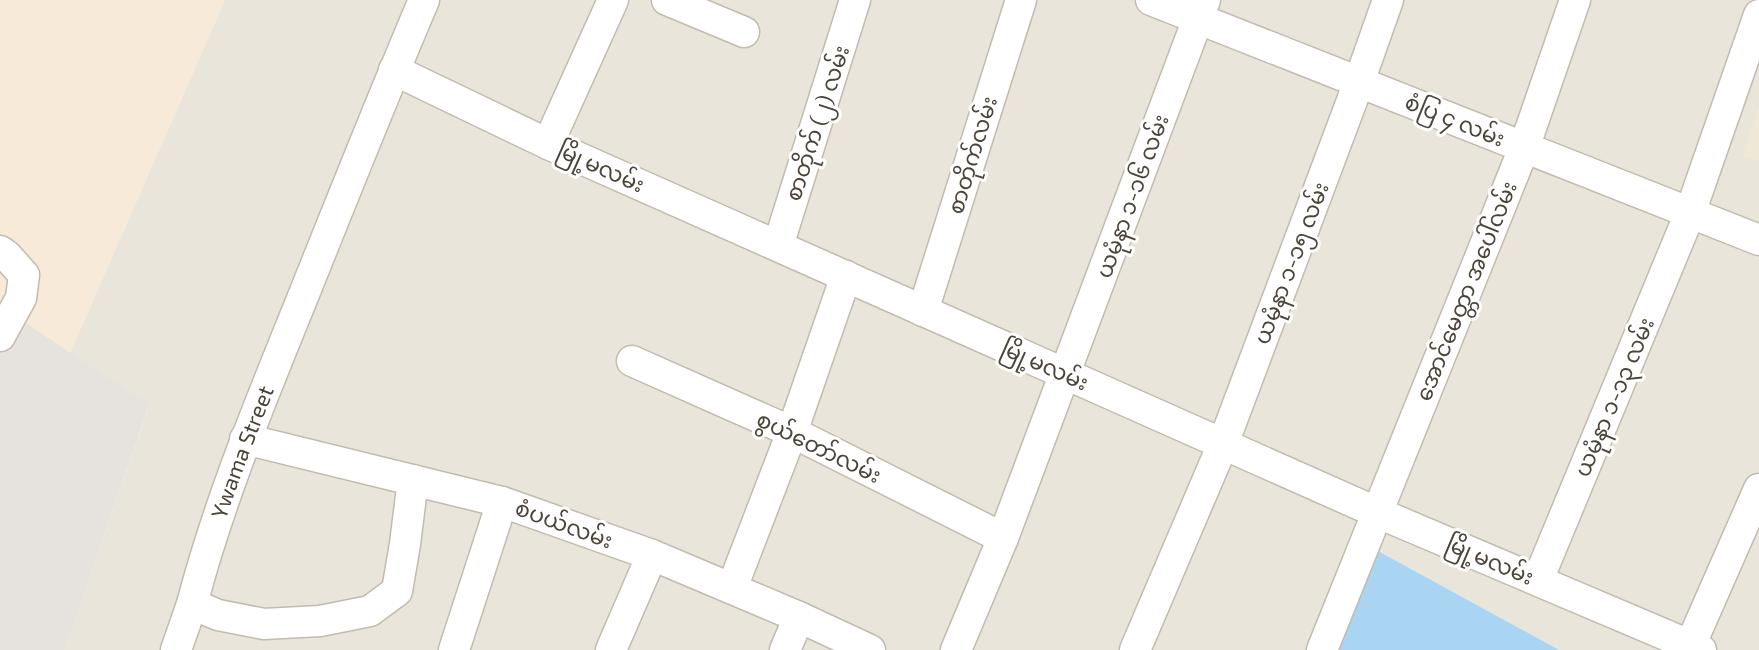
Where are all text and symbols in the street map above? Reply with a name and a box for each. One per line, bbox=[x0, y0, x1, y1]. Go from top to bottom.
street label: စာတိုက် (၂) လမ်း bbox=[778, 41, 859, 206]
street label: စံပြ ၄ လမ်း bbox=[1399, 86, 1509, 156]
street label: စာတိုက်လမ်း bbox=[940, 92, 1007, 218]
street label: ယမုံနာ ၁-၁၆ လမ်း bbox=[1088, 110, 1178, 283]
street label: မြို့မလမ်း bbox=[551, 135, 649, 202]
street label: အောင်မေတ္တာ အပေါ်လမ်း bbox=[1408, 177, 1527, 407]
street label: ယမုံနာ ၁-၁၅ လမ်း bbox=[1246, 178, 1339, 349]
street label: ယမုံနာ ၁-၁၃ လမ်း bbox=[1567, 313, 1664, 482]
street label: မြို့မလမ်း bbox=[995, 333, 1093, 400]
street label: Ywama Street bbox=[205, 382, 278, 521]
street label: စွယ်တော်လမ်း bbox=[751, 404, 886, 492]
street label: စံပယ်လမ်း bbox=[512, 493, 617, 553]
street label: မြို့မလမ်း bbox=[1440, 528, 1538, 595]

